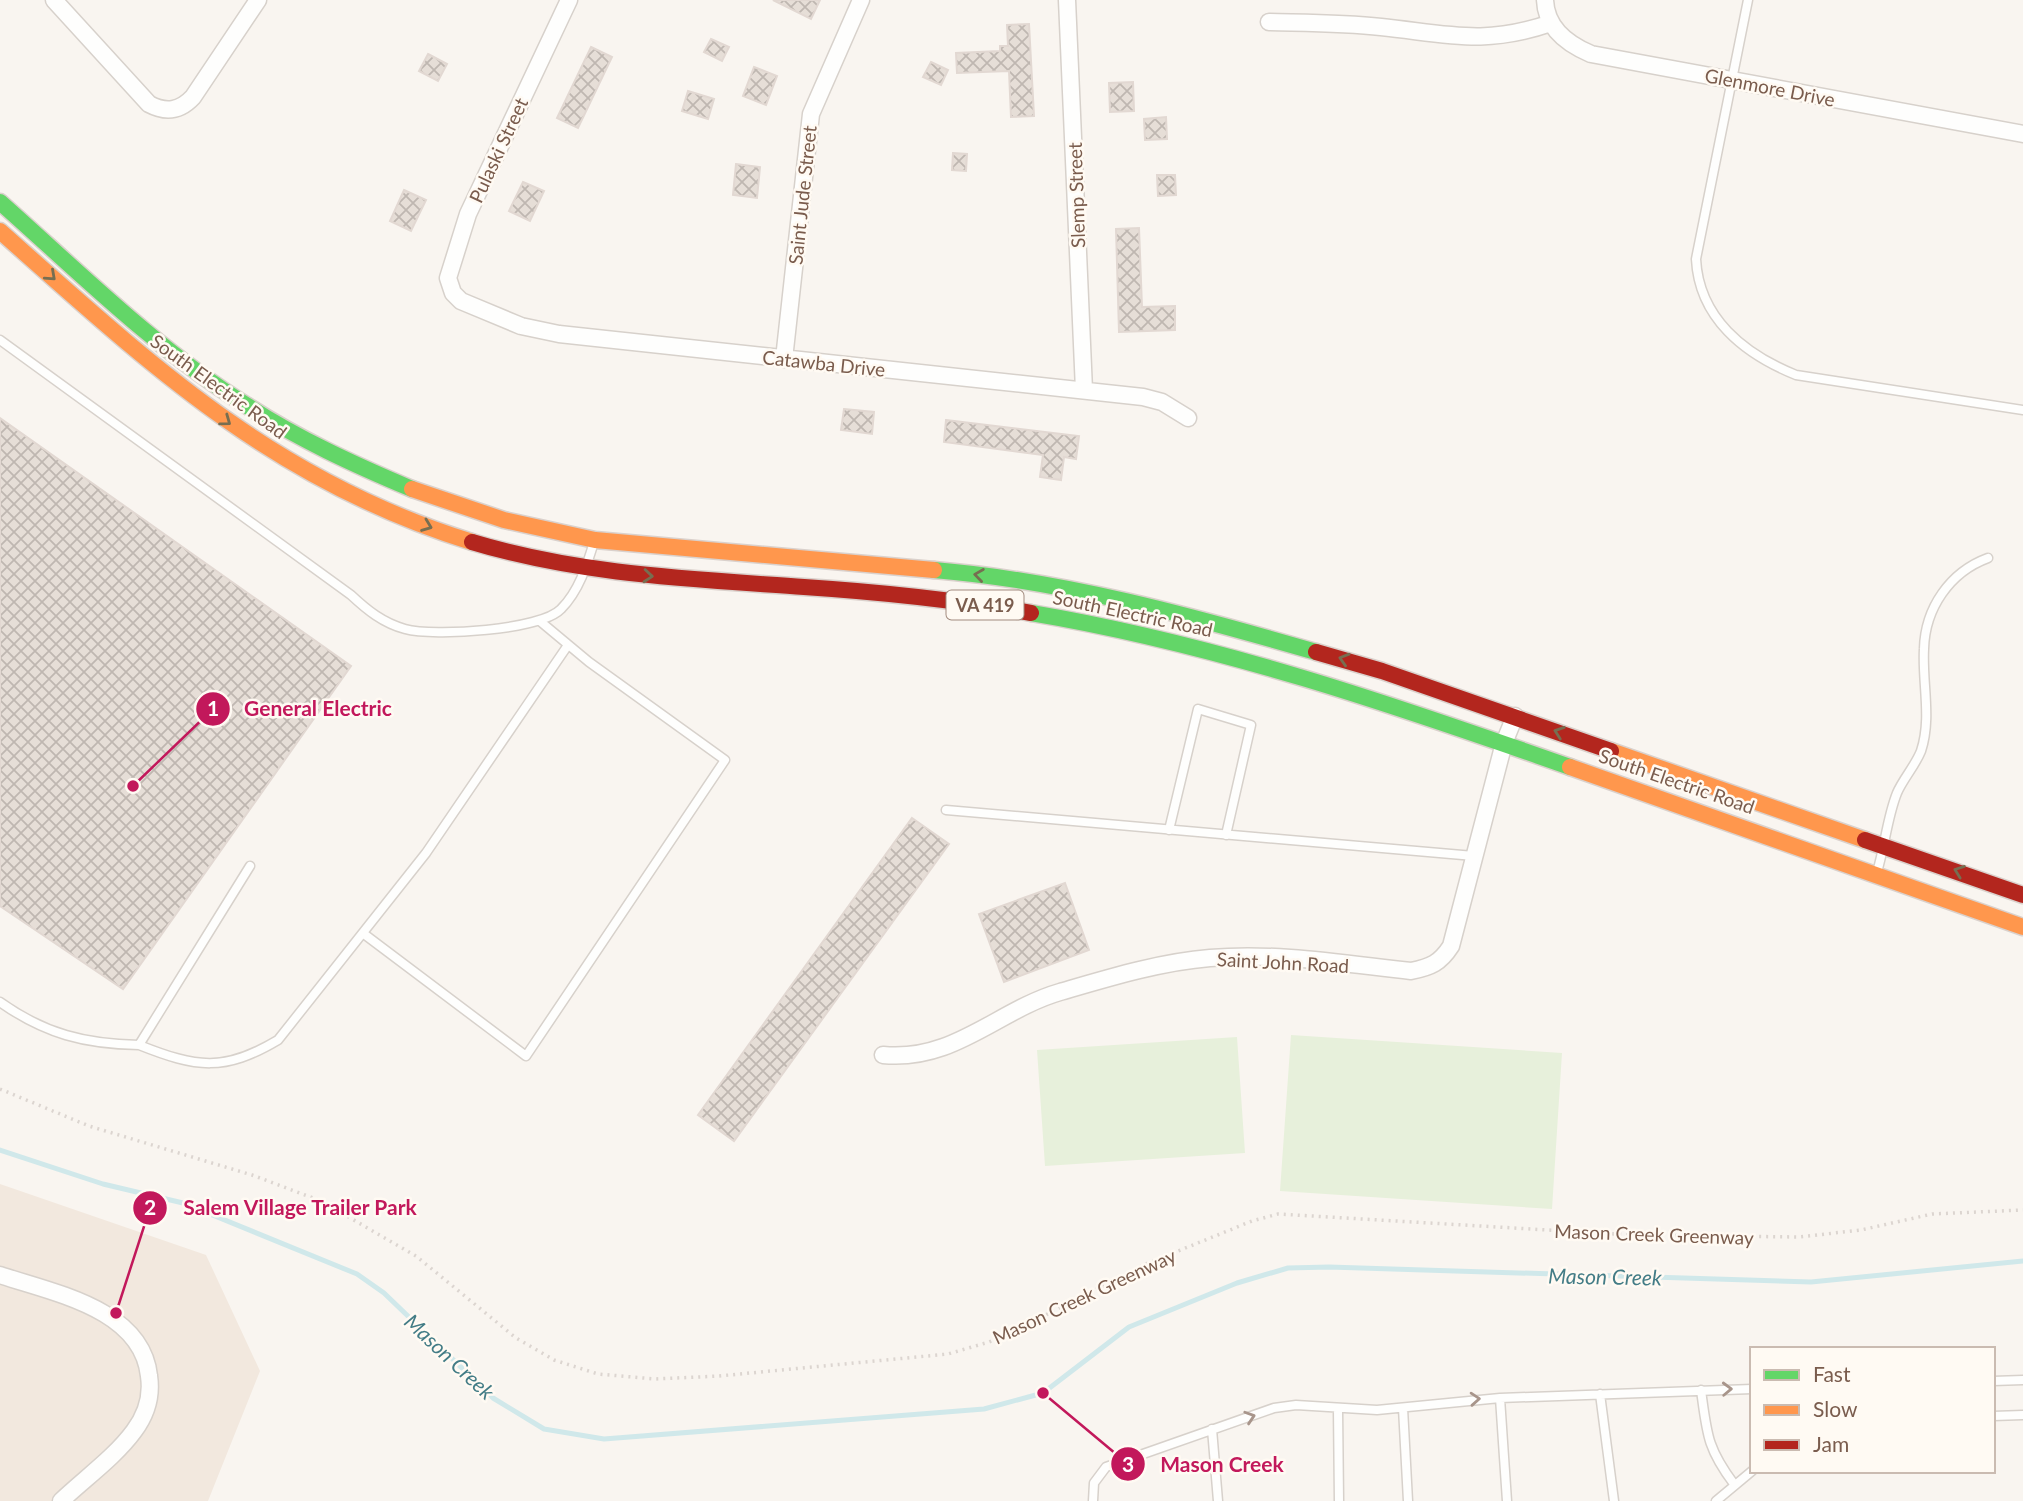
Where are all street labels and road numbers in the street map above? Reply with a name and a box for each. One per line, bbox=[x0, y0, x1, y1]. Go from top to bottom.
street label: Glenmore Drive bbox=[1703, 63, 1837, 111]
street label: Pulaski Street bbox=[464, 94, 532, 206]
street label: Saint Jude Street bbox=[783, 124, 821, 266]
street label: Slemp Street bbox=[1063, 142, 1089, 248]
street label: South Electric Road bbox=[146, 329, 292, 443]
street label: Catawba Drive bbox=[761, 345, 887, 381]
street label: South Electric Road bbox=[1051, 585, 1215, 641]
road number: VA 419 bbox=[946, 590, 1024, 620]
street label: South Electric Road bbox=[1596, 744, 1758, 818]
street label: Saint John Road bbox=[1216, 947, 1350, 977]
street label: Mason Creek Greenway bbox=[1554, 1219, 1754, 1249]
street label: Mason Creek Greenway bbox=[989, 1243, 1180, 1349]

